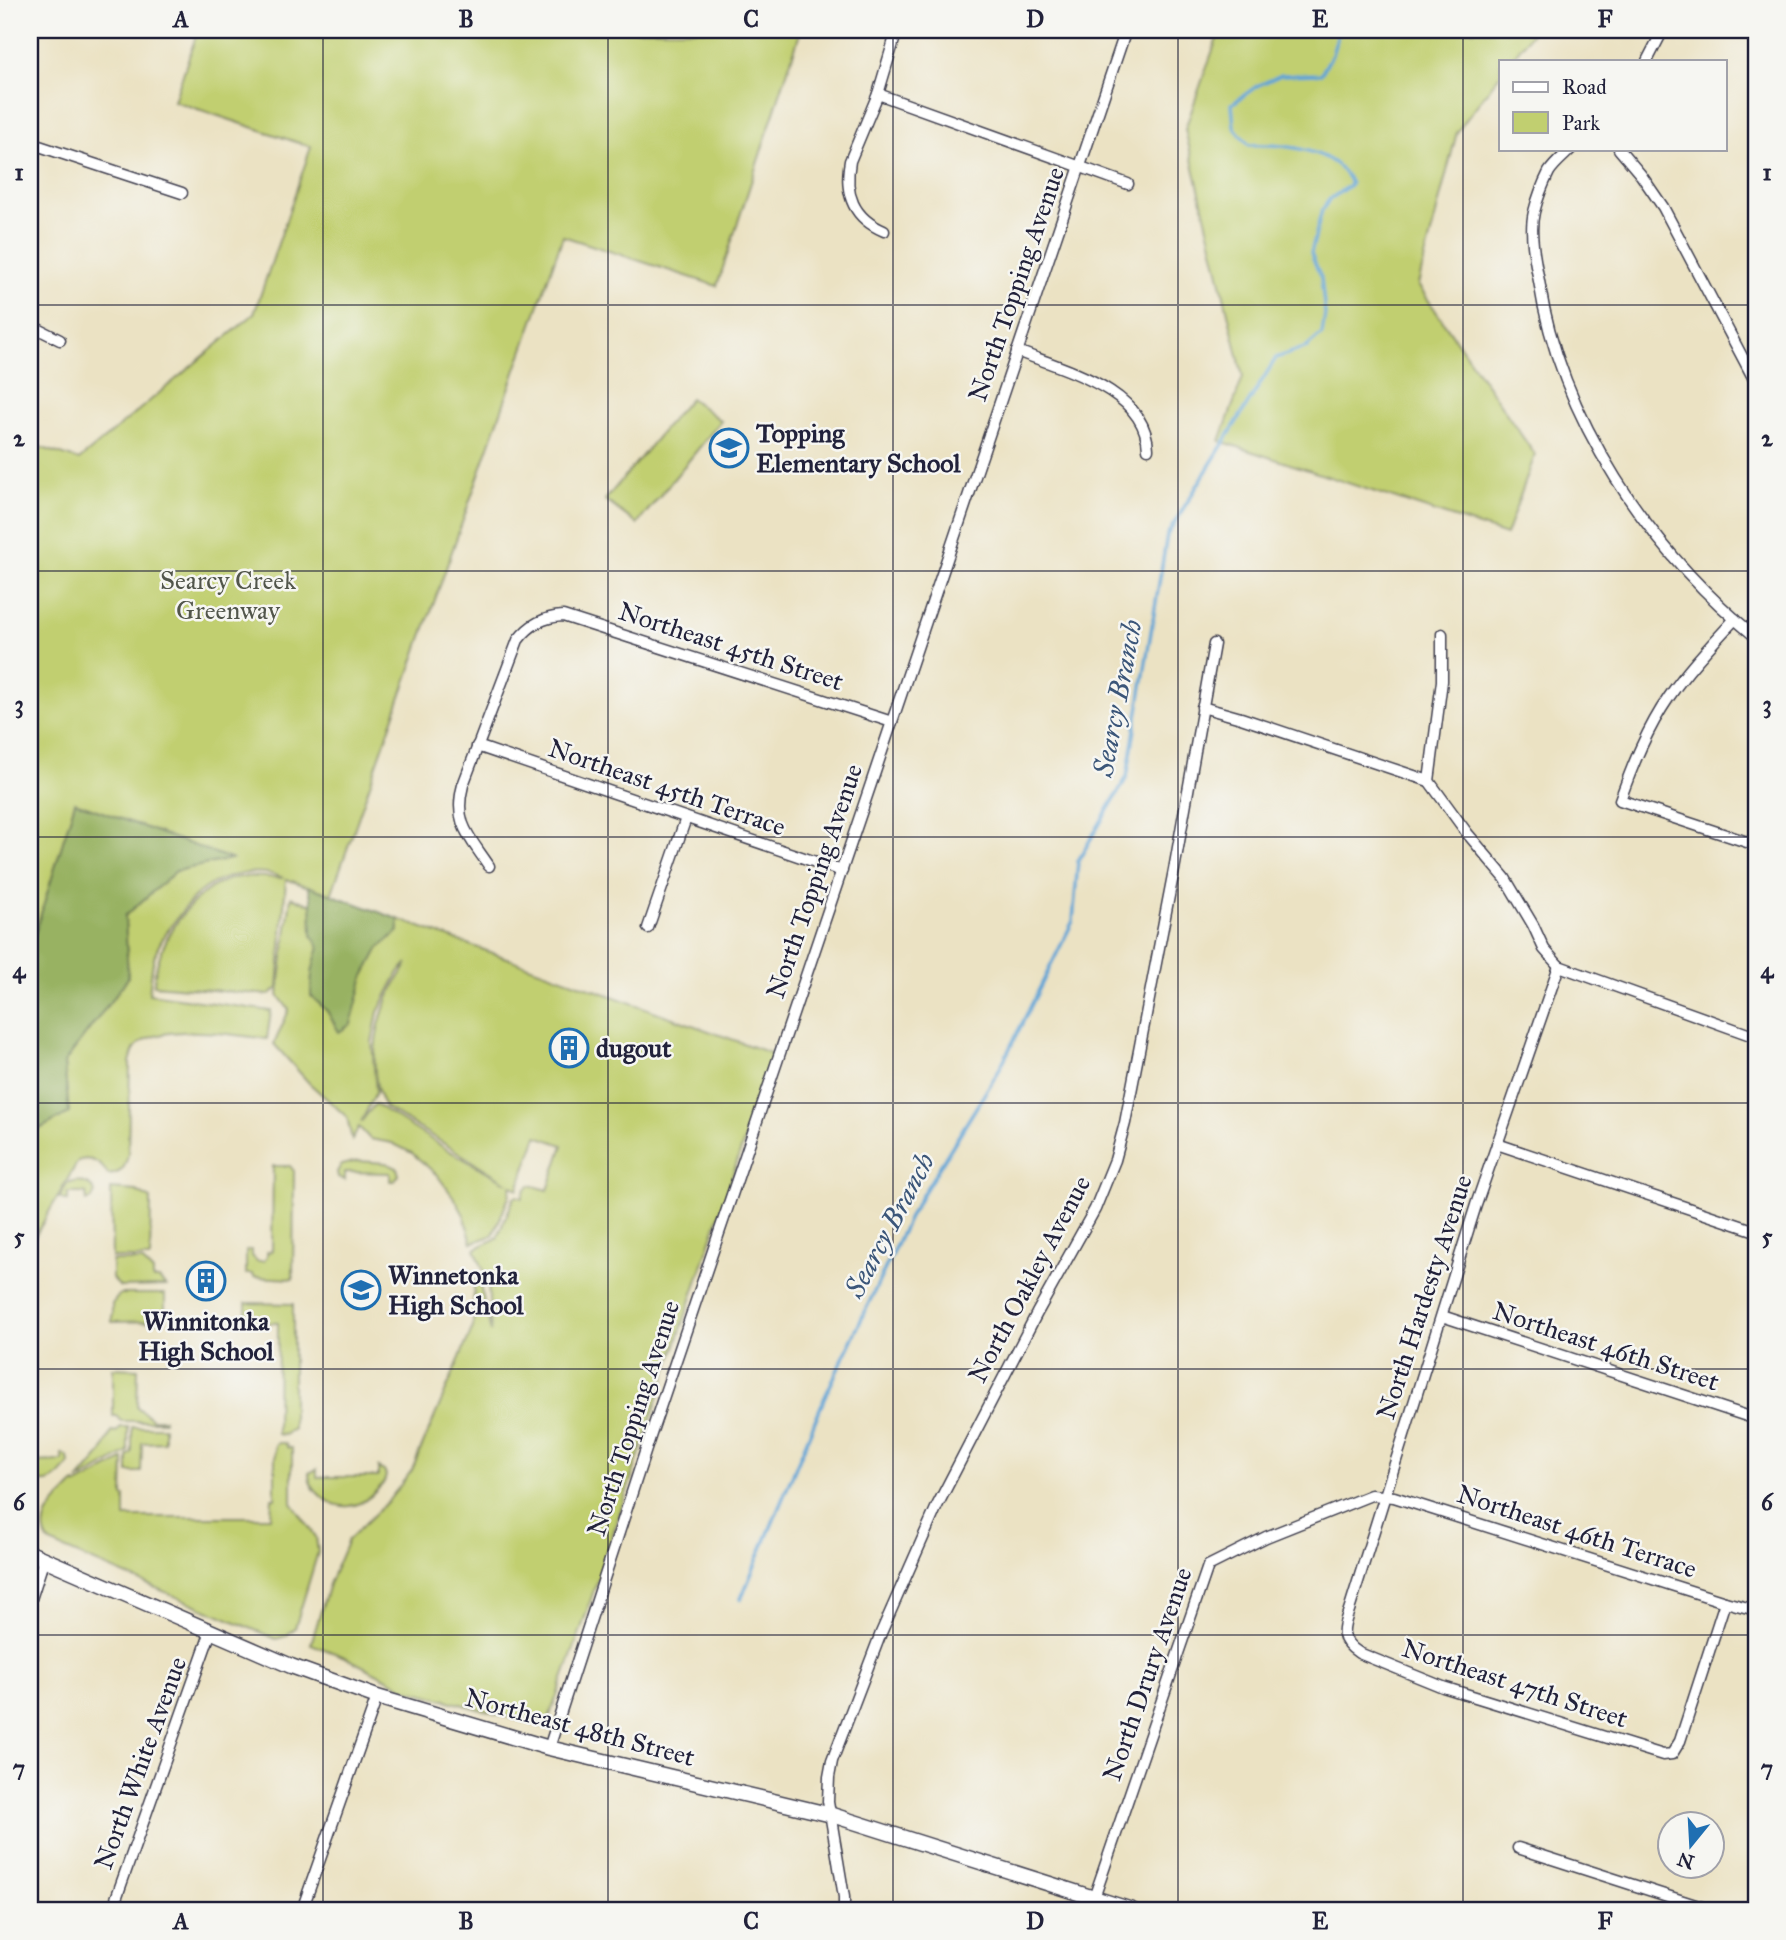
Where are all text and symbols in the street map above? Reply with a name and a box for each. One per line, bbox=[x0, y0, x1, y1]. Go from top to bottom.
text: A bbox=[171, 5, 189, 33]
text: B bbox=[458, 5, 474, 33]
text: C bbox=[743, 5, 759, 33]
text: D bbox=[1026, 5, 1044, 33]
text: E bbox=[1312, 5, 1329, 33]
text: F bbox=[1597, 5, 1613, 33]
legend bbox=[1499, 60, 1726, 150]
text: Road bbox=[1562, 74, 1607, 100]
text: Park bbox=[1562, 110, 1600, 136]
text: 1 bbox=[14, 158, 24, 186]
text: 1 bbox=[1762, 158, 1772, 186]
street label: North Topping Avenue bbox=[961, 162, 1071, 405]
place label: Topping Elementary School bbox=[755, 417, 961, 479]
text: 2 bbox=[13, 424, 25, 452]
text: 2 bbox=[1761, 424, 1773, 452]
school or university icon: Topping Elementary School bbox=[708, 427, 750, 469]
park label: Searcy Creek Greenway bbox=[160, 564, 297, 626]
street label: Northeast 45th Street bbox=[614, 595, 848, 697]
water label: Searcy Branch bbox=[1085, 616, 1150, 780]
text: 3 bbox=[14, 690, 24, 719]
text: 3 bbox=[1762, 690, 1772, 719]
street label: Northeast 45th Terrace bbox=[544, 731, 790, 843]
street label: North Topping Avenue bbox=[759, 759, 869, 1002]
text: 4 bbox=[13, 956, 27, 984]
text: 4 bbox=[1761, 956, 1775, 984]
building icon: dugout bbox=[548, 1027, 590, 1069]
place label: dugout bbox=[596, 1032, 672, 1065]
water label: Searcy Branch bbox=[836, 1147, 942, 1305]
street label: North Oakley Avenue bbox=[961, 1170, 1097, 1388]
street label: North Hardesty Avenue bbox=[1369, 1170, 1479, 1423]
text: 5 bbox=[14, 1222, 25, 1250]
text: 5 bbox=[1762, 1222, 1773, 1250]
place label: Winnetonka High School bbox=[388, 1259, 525, 1322]
building icon: Winnitonka High School bbox=[185, 1260, 227, 1302]
school or university icon: Winnetonka High School bbox=[340, 1269, 382, 1311]
street label: Northeast 46th Street bbox=[1489, 1294, 1723, 1398]
street label: North Topping Avenue bbox=[580, 1296, 686, 1540]
place label: Winnitonka High School bbox=[138, 1305, 275, 1368]
street label: Northeast 46th Terrace bbox=[1453, 1477, 1701, 1585]
text: 6 bbox=[13, 1488, 26, 1516]
text: 6 bbox=[1761, 1488, 1774, 1516]
street label: North Drury Avenue bbox=[1095, 1563, 1199, 1785]
street label: Northeast 47th Street bbox=[1398, 1631, 1632, 1735]
street label: North White Avenue bbox=[87, 1652, 193, 1874]
street label: Northeast 48th Street bbox=[462, 1681, 698, 1773]
text: 7 bbox=[13, 1754, 25, 1782]
text: 7 bbox=[1761, 1754, 1773, 1782]
north arrow bbox=[1656, 1811, 1726, 1881]
text: N bbox=[1675, 1847, 1697, 1874]
text: A bbox=[171, 1907, 189, 1935]
text: B bbox=[458, 1907, 474, 1935]
text: C bbox=[743, 1907, 759, 1935]
text: D bbox=[1026, 1907, 1044, 1935]
text: E bbox=[1312, 1907, 1329, 1935]
text: F bbox=[1597, 1907, 1613, 1935]

